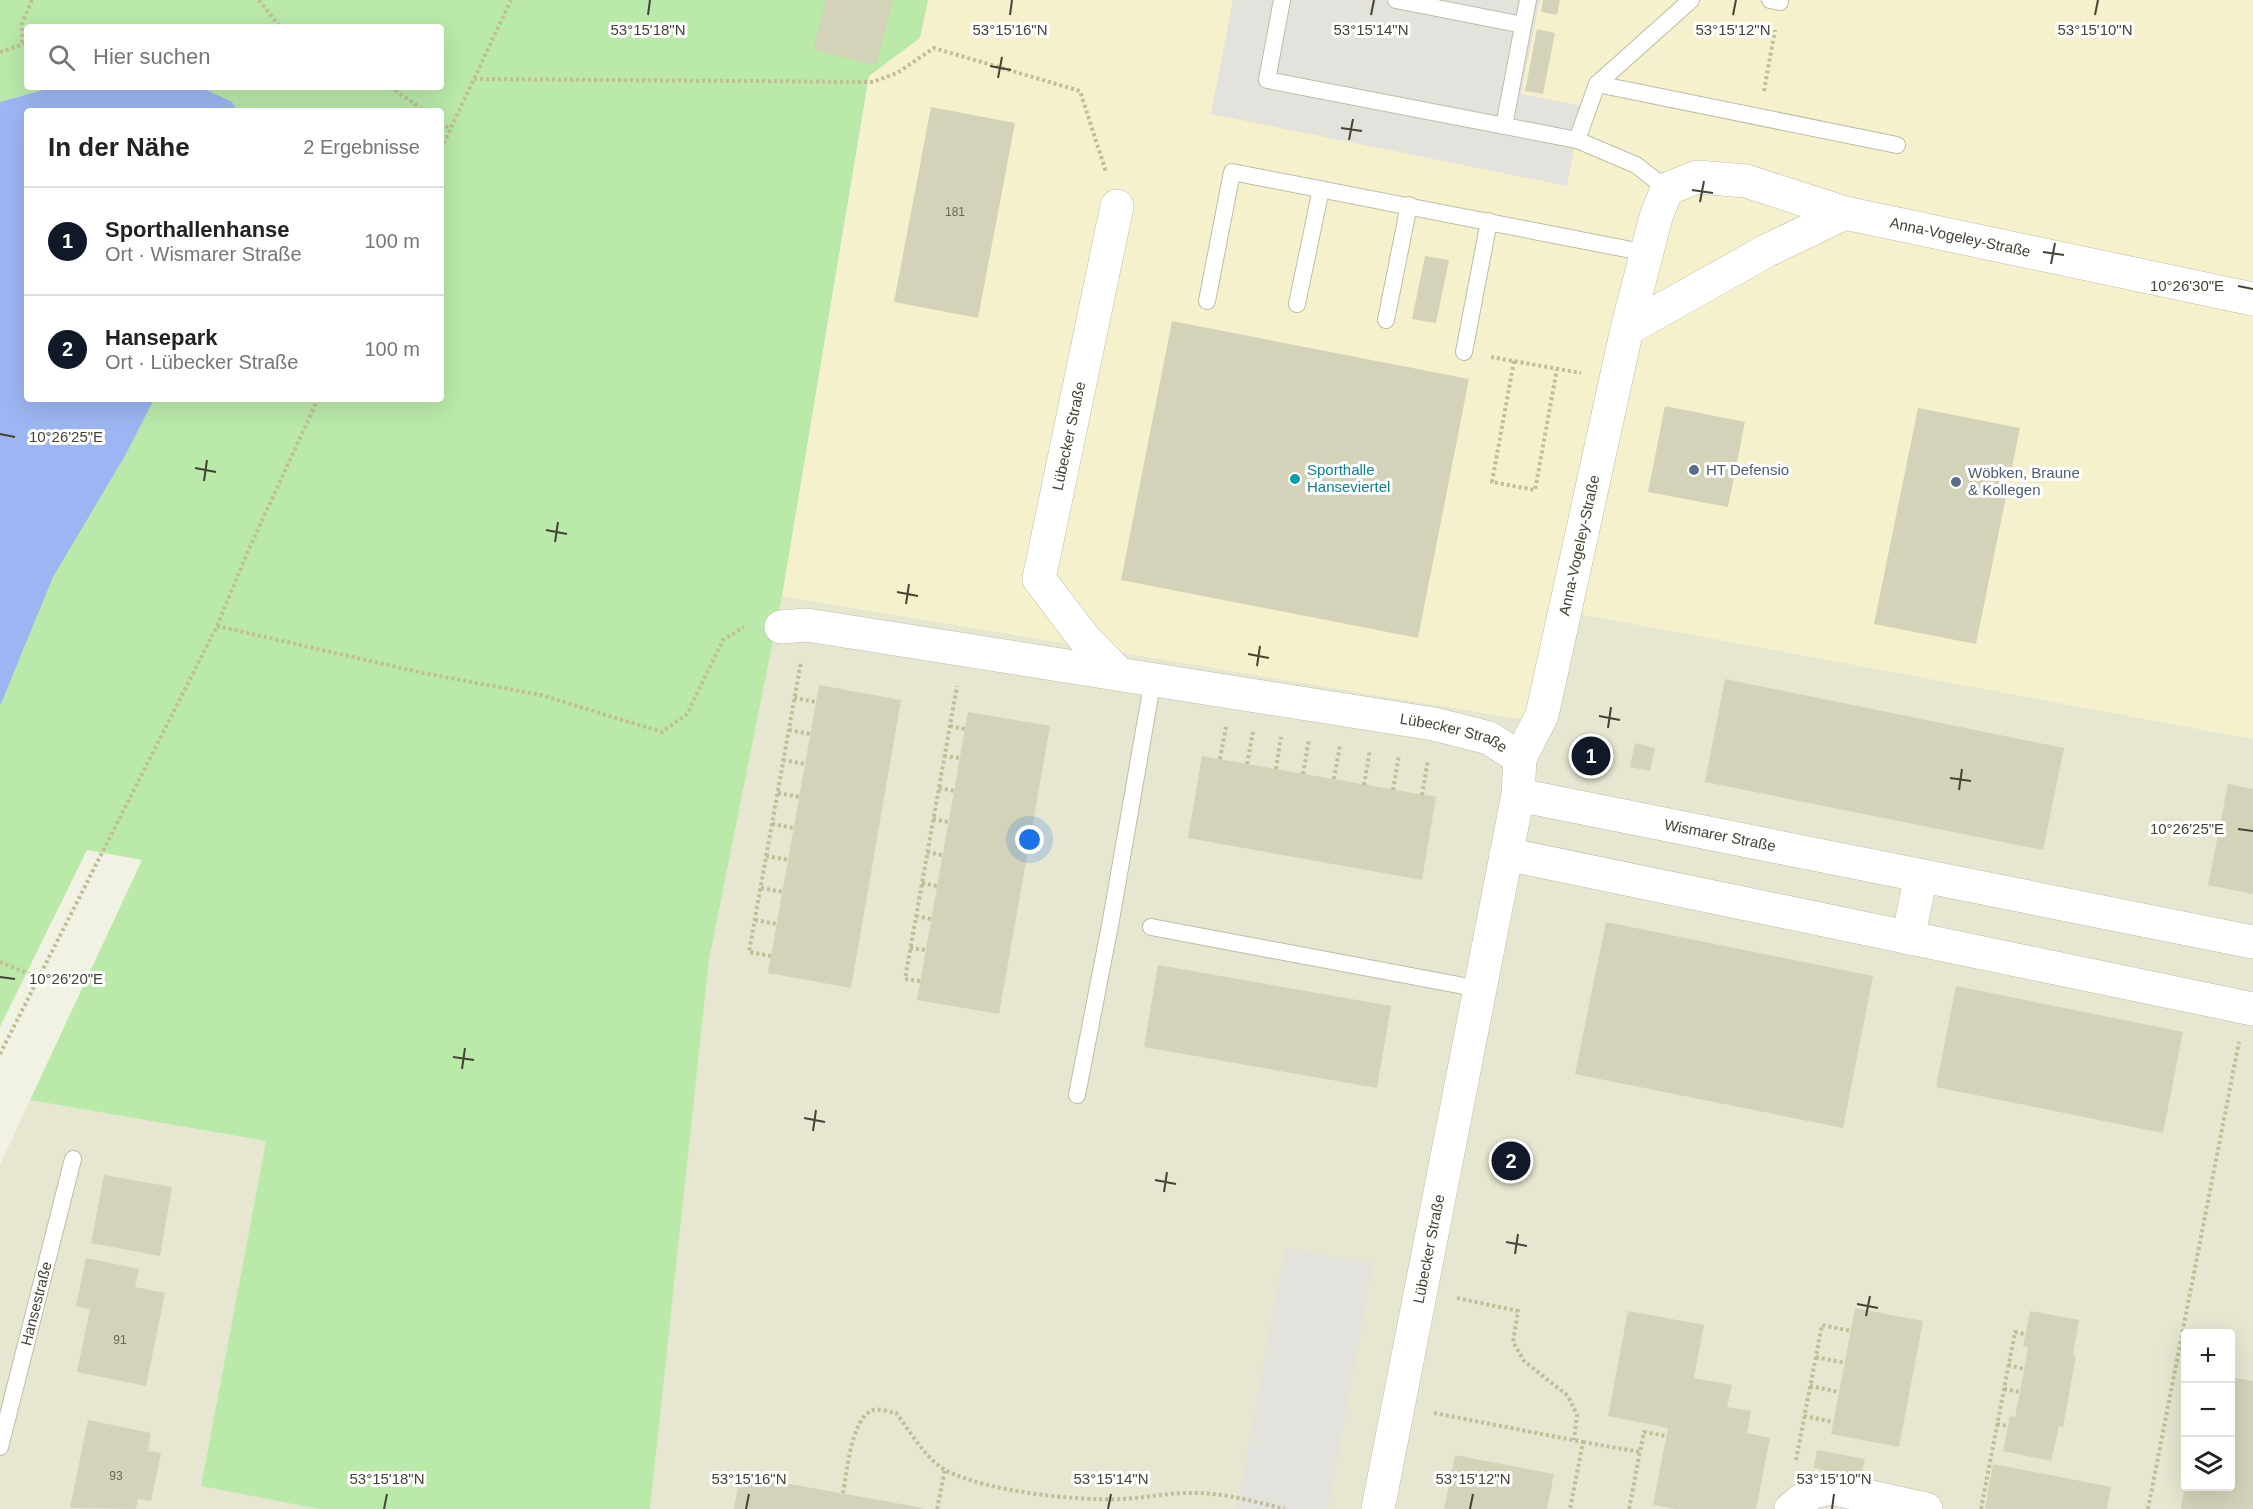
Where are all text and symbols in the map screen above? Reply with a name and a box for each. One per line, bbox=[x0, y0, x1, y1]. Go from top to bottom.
text: 53°15'18"N bbox=[610, 21, 686, 38]
text: 53°15'16"N bbox=[972, 21, 1048, 38]
text: 53°15'14"N bbox=[1333, 21, 1409, 38]
text: 53°15'12"N bbox=[1695, 21, 1771, 38]
text: 53°15'10"N bbox=[2057, 21, 2133, 38]
search box bbox=[24, 24, 444, 90]
icon: search bbox=[45, 41, 78, 74]
text: Hier suchen bbox=[93, 44, 210, 69]
text: In der Nähe bbox=[48, 132, 190, 162]
text: 2 Ergebnisse bbox=[303, 136, 420, 158]
house number: 181 bbox=[945, 205, 965, 219]
street label: Anna-Vogeley-Straße bbox=[1888, 214, 2032, 260]
text: Sporthallenhanse bbox=[105, 217, 290, 242]
text: 1 bbox=[62, 230, 73, 252]
text: 100 m bbox=[364, 230, 420, 252]
text: Ort · Wismarer Straße bbox=[105, 243, 302, 265]
text: 10°26'30"E bbox=[2150, 277, 2224, 294]
text: Hansepark bbox=[105, 325, 218, 350]
text: 2 bbox=[62, 338, 73, 360]
text: 100 m bbox=[364, 338, 420, 360]
text: Ort · Lübecker Straße bbox=[105, 351, 298, 373]
street label: Lübecker Straße bbox=[1049, 380, 1088, 492]
text: 10°26'25"E bbox=[29, 428, 103, 445]
place label: Sporthalle Hanseviertel bbox=[1307, 461, 1390, 495]
place label: HT Defensio bbox=[1706, 461, 1789, 478]
marker: HT Defensio bbox=[1687, 463, 1701, 477]
place label: Wöbken, Braune & Kollegen bbox=[1968, 464, 2080, 498]
marker: Sporthalle Hanseviertel bbox=[1288, 472, 1302, 486]
street label: Anna-Vogeley-Straße bbox=[1555, 473, 1603, 617]
marker: Wöbken, Braune & Kollegen bbox=[1949, 475, 1963, 489]
street label: Lübecker Straße bbox=[1399, 710, 1511, 755]
pin: 1 bbox=[1572, 734, 1610, 778]
street label: Wismarer Straße bbox=[1663, 815, 1777, 854]
text: 10°26'25"E bbox=[2150, 820, 2224, 837]
your location bbox=[1015, 825, 1044, 854]
text: 10°26'20"E bbox=[29, 970, 103, 987]
pin: 2 bbox=[1492, 1138, 1530, 1184]
street label: Lübecker Straße bbox=[1410, 1193, 1447, 1305]
street label: Hansestraße bbox=[17, 1260, 55, 1347]
map controls bbox=[2181, 1329, 2235, 1491]
button: + bbox=[2181, 1329, 2235, 1383]
house number: 91 bbox=[113, 1333, 127, 1347]
button: − bbox=[2181, 1383, 2235, 1437]
button: layers bbox=[2181, 1437, 2235, 1491]
house number: 93 bbox=[109, 1469, 123, 1483]
text: 53°15'18"N bbox=[349, 1470, 425, 1487]
text: 53°15'16"N bbox=[711, 1470, 787, 1487]
text: 53°15'14"N bbox=[1073, 1470, 1149, 1487]
text: 53°15'12"N bbox=[1435, 1470, 1511, 1487]
text: 53°15'10"N bbox=[1796, 1470, 1872, 1487]

